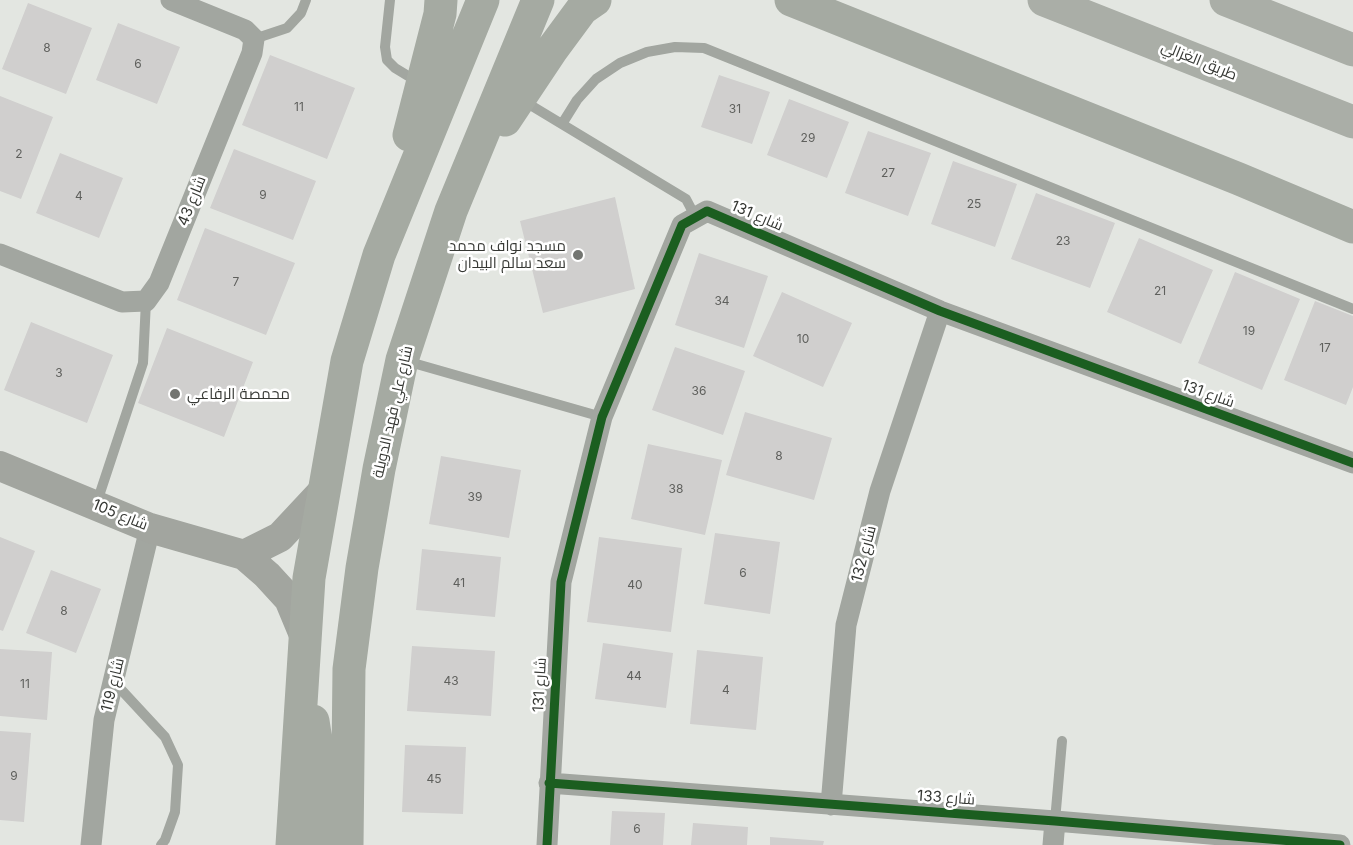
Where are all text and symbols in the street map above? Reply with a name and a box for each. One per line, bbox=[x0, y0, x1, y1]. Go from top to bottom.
street label: طريق الغزالي bbox=[1159, 38, 1239, 84]
house number: 8 bbox=[43, 41, 51, 55]
house number: 6 bbox=[134, 57, 142, 71]
house number: 11 bbox=[294, 100, 304, 114]
house number: 31 bbox=[729, 102, 741, 116]
house number: 29 bbox=[801, 131, 815, 145]
house number: 2 bbox=[15, 147, 23, 161]
house number: 27 bbox=[881, 166, 895, 180]
street label: شارع 43 bbox=[174, 173, 210, 229]
house number: 9 bbox=[259, 188, 267, 202]
house number: 4 bbox=[75, 189, 83, 203]
street label: شارع 131 bbox=[728, 197, 786, 235]
house number: 25 bbox=[967, 197, 981, 211]
house number: 23 bbox=[1056, 234, 1070, 248]
place label: مسجد نواف محمد سعد سالم البيدان bbox=[449, 237, 566, 272]
marker: مسجد نواف محمد سعد سالم البيدان bbox=[571, 248, 585, 262]
house number: 7 bbox=[233, 275, 239, 289]
house number: 21 bbox=[1154, 284, 1166, 298]
house number: 34 bbox=[714, 294, 730, 308]
house number: 19 bbox=[1243, 324, 1255, 338]
house number: 10 bbox=[797, 332, 809, 346]
house number: 17 bbox=[1319, 341, 1331, 355]
street label: شارع علي فهد الدويلة bbox=[369, 344, 417, 480]
house number: 3 bbox=[55, 366, 63, 380]
street label: شارع 131 bbox=[1179, 376, 1237, 412]
house number: 36 bbox=[692, 384, 706, 398]
place label: محمصة الرفاعي bbox=[187, 385, 290, 403]
marker: محمصة الرفاعي bbox=[168, 387, 182, 401]
house number: 8 bbox=[775, 449, 783, 463]
house number: 38 bbox=[669, 482, 683, 496]
house number: 39 bbox=[468, 490, 482, 504]
street label: شارع 105 bbox=[90, 496, 150, 534]
street label: شارع 132 bbox=[848, 524, 880, 584]
house number: 6 bbox=[739, 566, 747, 580]
house number: 41 bbox=[453, 576, 465, 590]
house number: 40 bbox=[627, 578, 643, 592]
house number: 8 bbox=[60, 604, 68, 618]
street label: شارع 119 bbox=[98, 656, 128, 714]
street label: شارع 131 bbox=[530, 657, 550, 713]
house number: 44 bbox=[626, 669, 642, 683]
house number: 43 bbox=[443, 674, 459, 688]
house number: 11 bbox=[20, 677, 30, 691]
house number: 4 bbox=[722, 683, 730, 697]
house number: 9 bbox=[10, 769, 18, 783]
house number: 45 bbox=[426, 772, 442, 786]
street label: شارع 133 bbox=[916, 787, 976, 809]
house number: 6 bbox=[633, 822, 641, 836]

